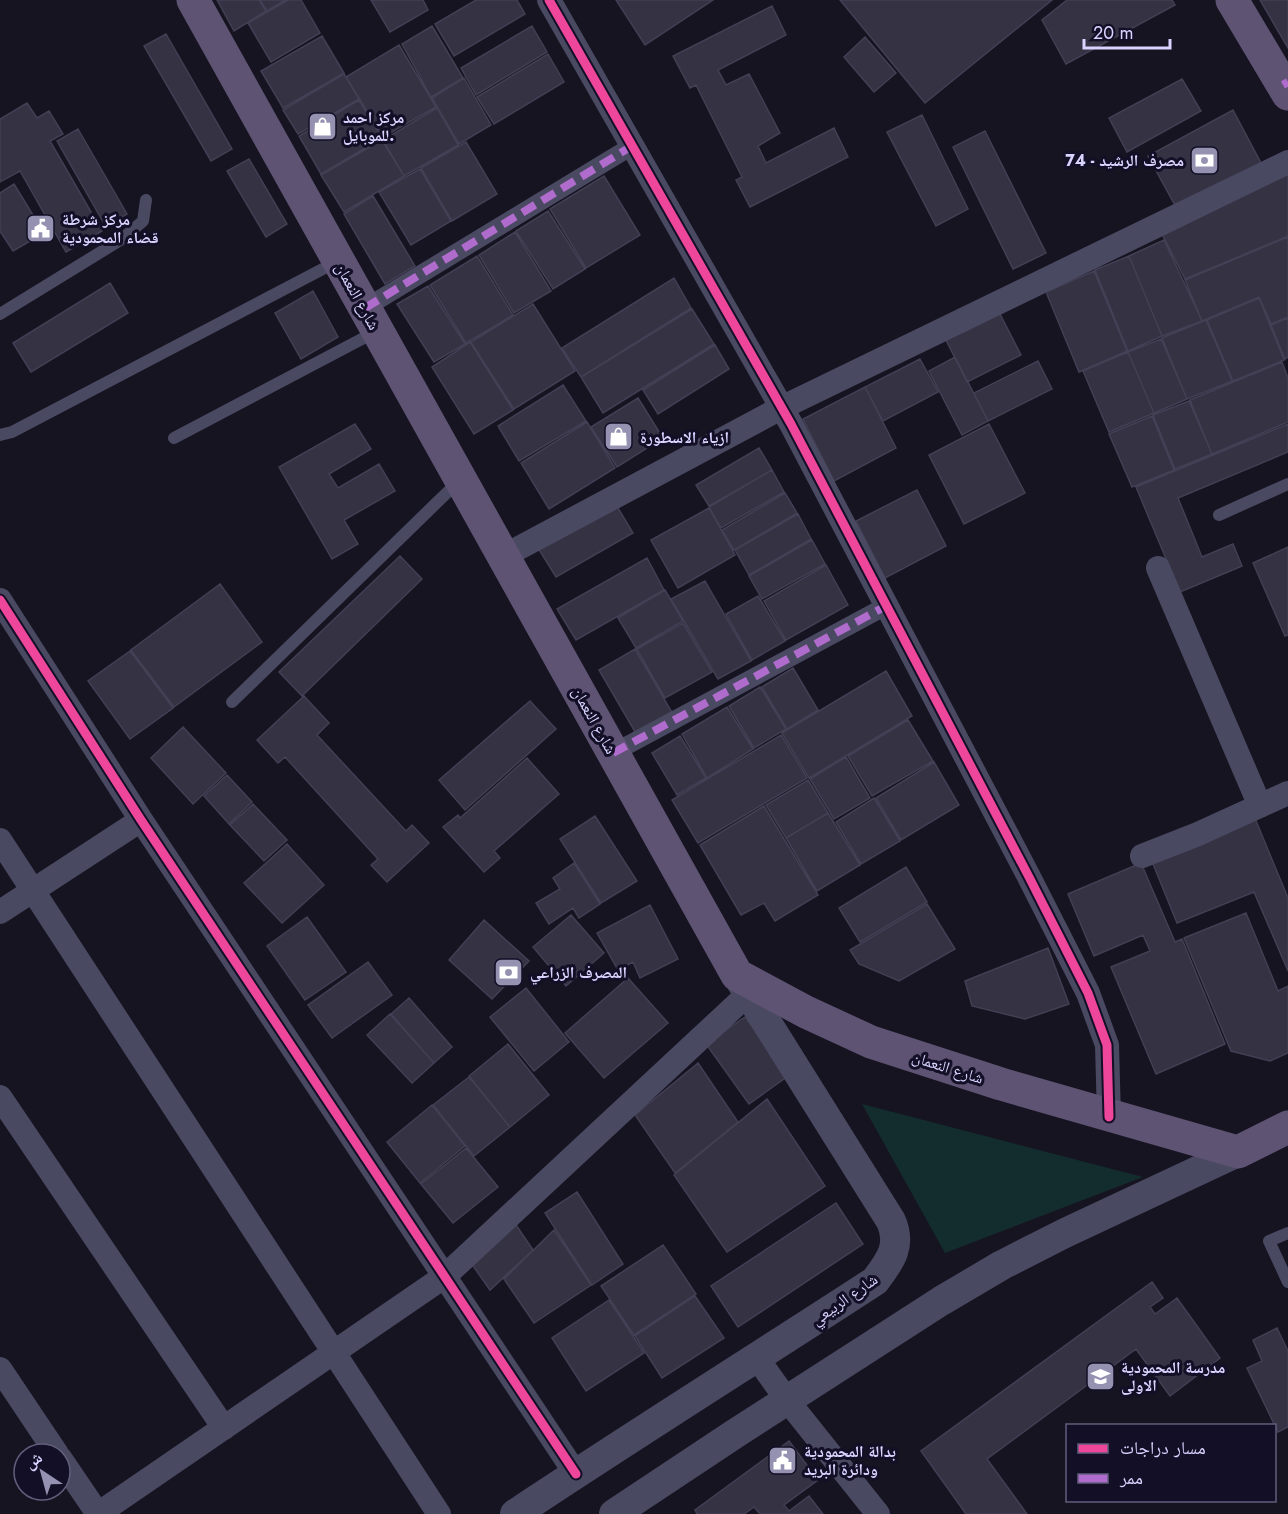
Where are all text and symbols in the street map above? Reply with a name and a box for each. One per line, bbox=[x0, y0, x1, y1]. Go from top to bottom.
scale bar bbox=[1084, 12, 1170, 50]
text: 20 m bbox=[1093, 20, 1133, 46]
place label: مركز احمد للموبايل. bbox=[343, 106, 404, 147]
shop icon: مركز احمد للموبايل. bbox=[306, 110, 338, 142]
bank icon: مصرف الرشيد - 74 bbox=[1189, 144, 1221, 176]
place label: مصرف الرشيد - 74 bbox=[1065, 149, 1184, 172]
place label: مركز شرطة قضاء المحمودية bbox=[62, 208, 159, 249]
public building icon: مركز شرطة قضاء المحمودية bbox=[25, 212, 57, 244]
street label: شارع النعمان bbox=[330, 258, 385, 334]
shop icon: ازياء الاسطورة bbox=[603, 421, 635, 453]
place label: ازياء الاسطورة bbox=[640, 426, 729, 449]
street label: شارع النعمان bbox=[567, 682, 622, 758]
bank icon: المصرف الزراعي bbox=[493, 956, 525, 988]
place label: المصرف الزراعي bbox=[530, 961, 627, 985]
street label: شارع النعمان bbox=[909, 1045, 986, 1090]
street label: شارع الربيعي bbox=[806, 1268, 883, 1332]
place label: مدرسة المحمودية الاولى bbox=[1121, 1356, 1225, 1397]
school or university icon: مدرسة المحمودية الاولى bbox=[1084, 1360, 1116, 1392]
legend bbox=[1066, 1424, 1276, 1502]
text: مسار دراجات bbox=[1120, 1435, 1206, 1461]
place label: بدالة المحمودية ودائرة البريد bbox=[804, 1440, 896, 1481]
north arrow bbox=[12, 1442, 72, 1502]
public building icon: بدالة المحمودية ودائرة البريد bbox=[767, 1444, 799, 1476]
text: ش bbox=[20, 1446, 47, 1475]
text: ممر bbox=[1119, 1465, 1143, 1491]

